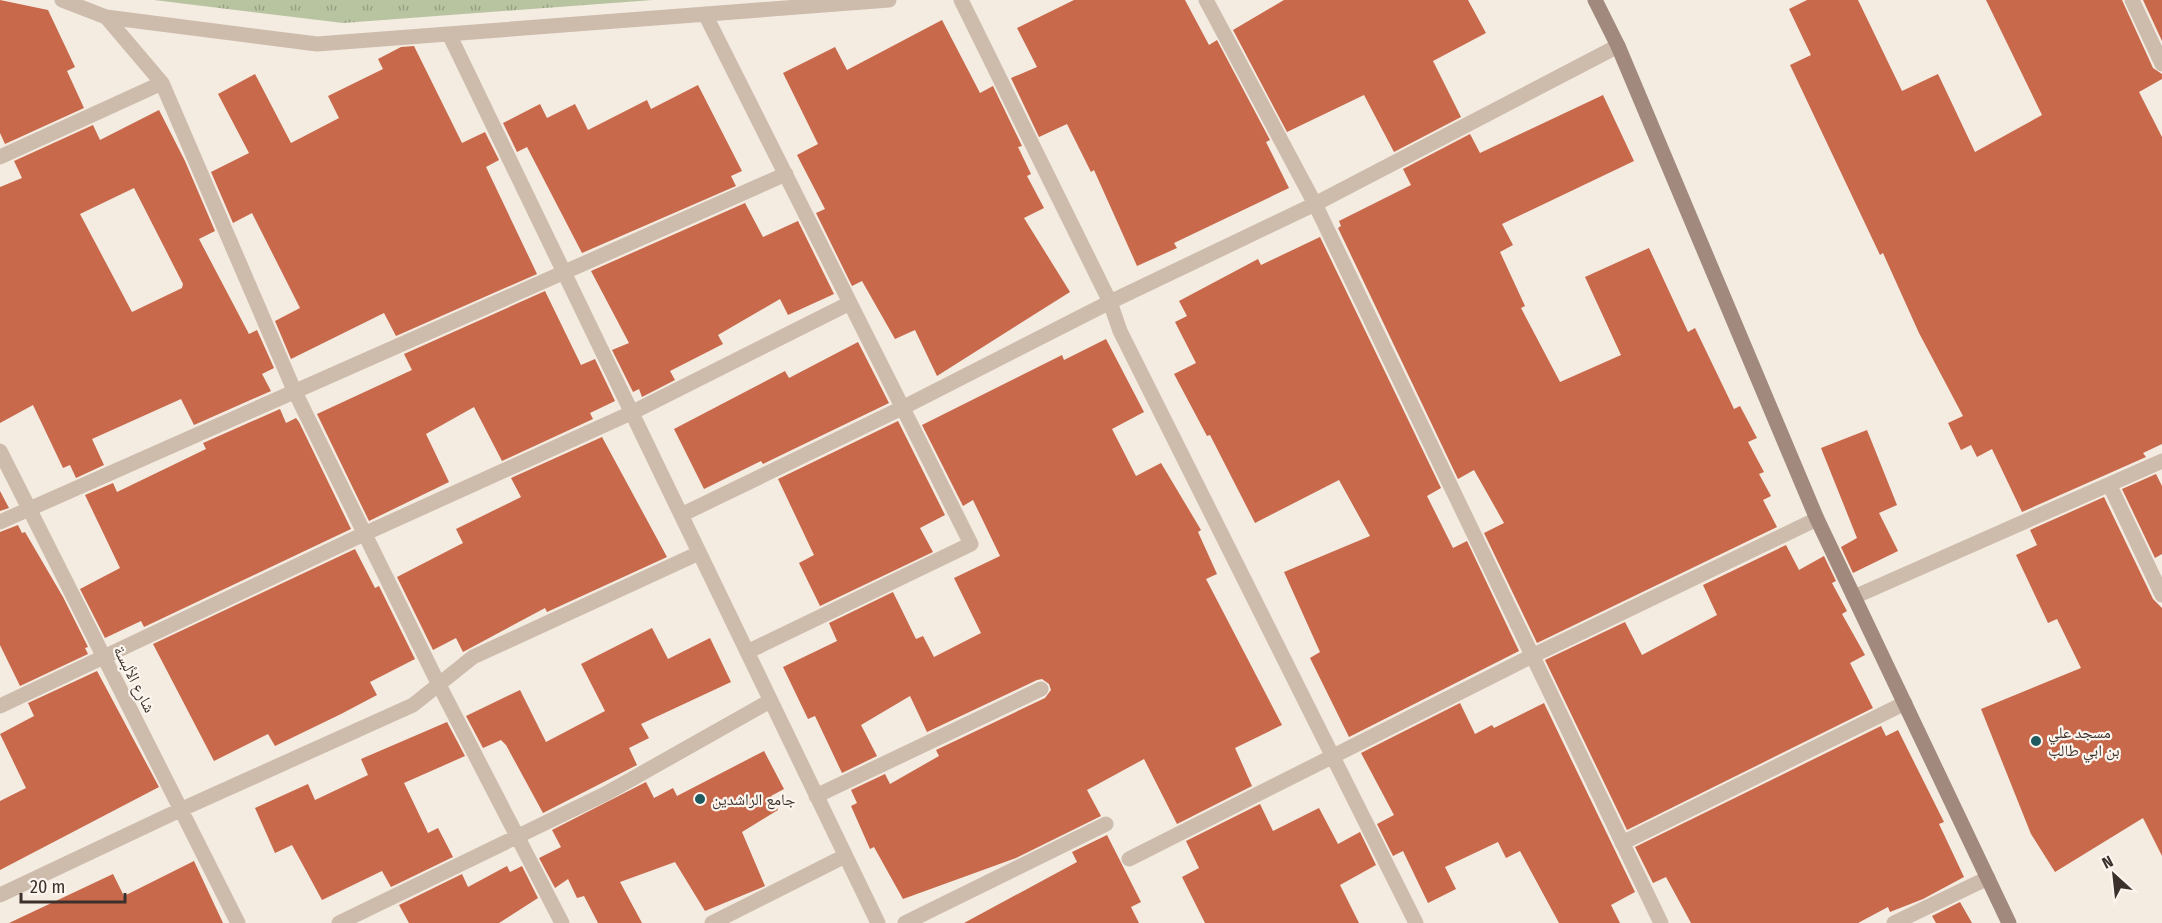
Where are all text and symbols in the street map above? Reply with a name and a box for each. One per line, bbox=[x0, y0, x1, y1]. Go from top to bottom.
street label: شارع الألبسة bbox=[109, 643, 159, 716]
place label: مسجد علي بن ابي طالب bbox=[2048, 723, 2120, 763]
marker: مسجد علي بن ابي طالب bbox=[2029, 734, 2043, 748]
place label: جامع الراشدين bbox=[712, 790, 795, 810]
marker: جامع الراشدين bbox=[693, 792, 707, 806]
north arrow bbox=[2084, 845, 2144, 905]
text: N bbox=[2099, 851, 2116, 873]
scale bar bbox=[21, 866, 124, 904]
text: 20 m bbox=[30, 876, 65, 898]

